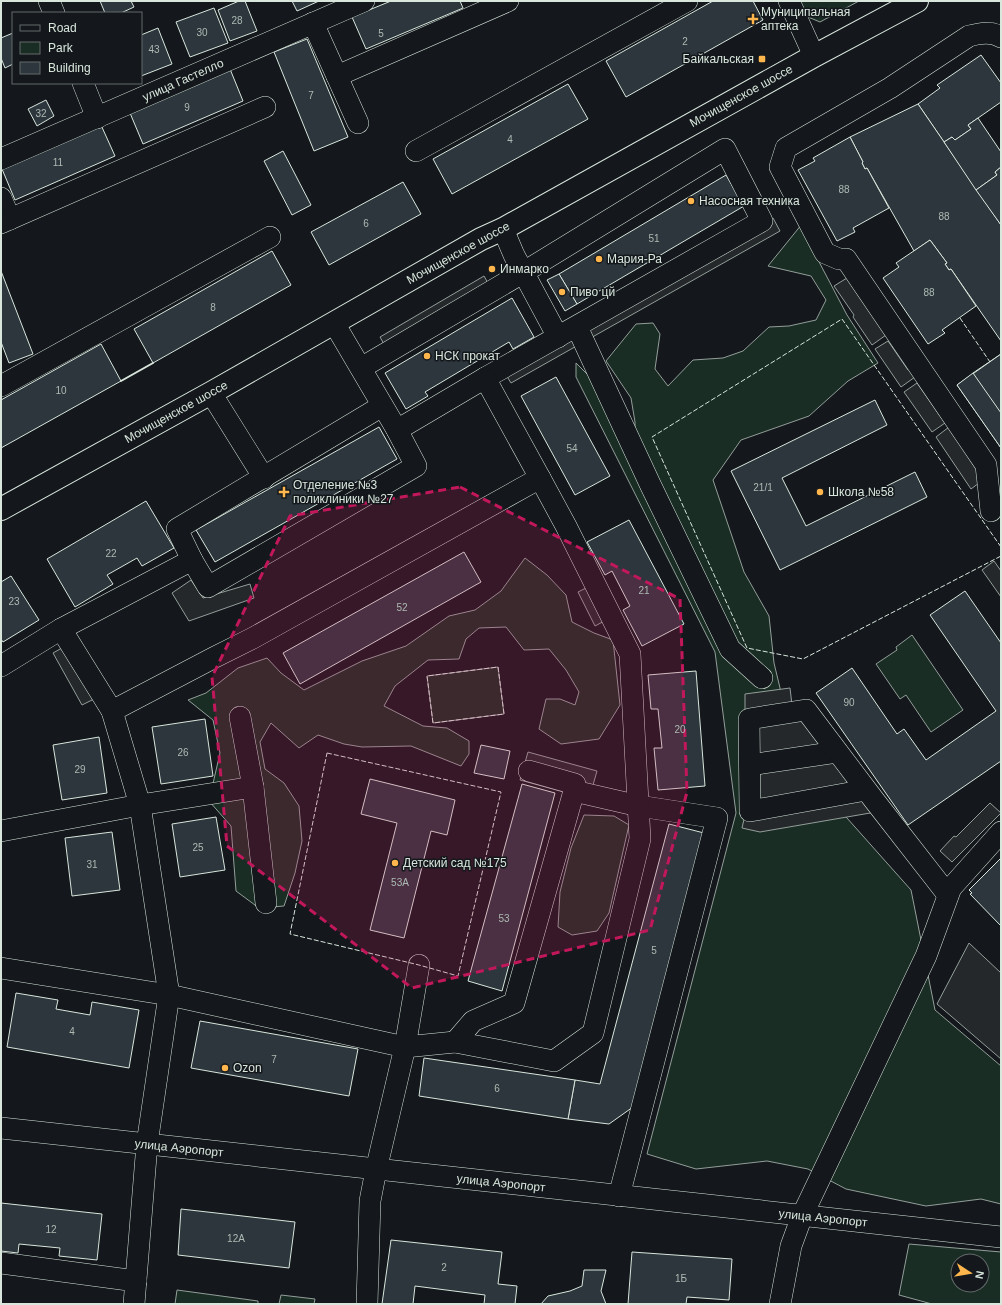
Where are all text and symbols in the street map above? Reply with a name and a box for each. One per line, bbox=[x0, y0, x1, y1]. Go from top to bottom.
place label: Муниципальная аптека bbox=[761, 5, 850, 33]
legend bbox=[12, 12, 142, 84]
marker: Муниципальная аптека bbox=[748, 14, 758, 24]
house number: 28 bbox=[231, 15, 243, 26]
text: Road bbox=[48, 21, 77, 35]
house number: 30 bbox=[196, 27, 208, 38]
house number: 5 bbox=[378, 28, 384, 39]
house number: 2 bbox=[682, 36, 688, 47]
text: Park bbox=[48, 41, 74, 55]
house number: 43 bbox=[148, 44, 160, 55]
place label: Байкальская bbox=[683, 52, 754, 66]
marker: Байкальская bbox=[757, 54, 767, 64]
street label: улица Гастелло bbox=[140, 56, 226, 104]
text: Building bbox=[48, 61, 91, 75]
street label: Мочищенское шоссе bbox=[687, 62, 795, 130]
house number: 7 bbox=[308, 90, 314, 101]
house number: 9 bbox=[184, 102, 190, 113]
house number: 32 bbox=[35, 108, 47, 119]
house number: 4 bbox=[507, 134, 513, 145]
house number: 11 bbox=[53, 157, 64, 168]
house number: 88 bbox=[838, 184, 850, 195]
place label: Насосная техника bbox=[699, 194, 800, 208]
marker: Насосная техника bbox=[686, 196, 696, 206]
house number: 88 bbox=[938, 211, 950, 222]
house number: 6 bbox=[363, 218, 369, 229]
street label: Мочищенское шоссе bbox=[404, 219, 512, 287]
house number: 51 bbox=[648, 233, 660, 244]
place label: Мария-Ра bbox=[607, 252, 662, 266]
marker: Мария-Ра bbox=[594, 254, 604, 264]
place label: Инмарко bbox=[500, 262, 549, 276]
marker: Инмарко bbox=[487, 264, 497, 274]
place label: Пиво цй bbox=[570, 285, 615, 299]
marker: Пиво цй bbox=[557, 287, 567, 297]
house number: 88 bbox=[923, 287, 935, 298]
house number: 8 bbox=[210, 302, 216, 313]
place label: НСК прокат bbox=[435, 349, 500, 363]
marker: НСК прокат bbox=[422, 351, 432, 361]
street label: Мочищенское шоссе bbox=[122, 378, 230, 446]
house number: 10 bbox=[55, 385, 67, 396]
house number: 54 bbox=[566, 443, 578, 454]
place label: Отделение №3 поликлиники №27 bbox=[293, 478, 394, 506]
house number: 21/1 bbox=[753, 482, 773, 493]
place label: Школа №58 bbox=[828, 485, 894, 499]
marker: Отделение №3 поликлиники №27 bbox=[278, 486, 290, 498]
marker: Школа №58 bbox=[815, 487, 825, 497]
house number: 22 bbox=[105, 548, 117, 559]
house number: 21 bbox=[638, 585, 650, 596]
house number: 23 bbox=[8, 596, 20, 607]
house number: 52 bbox=[396, 602, 408, 613]
house number: 90 bbox=[843, 697, 855, 708]
house number: 20 bbox=[674, 724, 686, 735]
house number: 26 bbox=[177, 747, 189, 758]
house number: 29 bbox=[74, 764, 86, 775]
house number: 25 bbox=[192, 842, 204, 853]
place label: Детский сад №175 bbox=[403, 856, 507, 870]
marker: Детский сад №175 bbox=[390, 858, 400, 868]
house number: 31 bbox=[86, 859, 98, 870]
house number: 53А bbox=[391, 877, 409, 888]
house number: 53 bbox=[498, 913, 510, 924]
house number: 5 bbox=[651, 945, 657, 956]
house number: 4 bbox=[69, 1026, 75, 1037]
house number: 7 bbox=[271, 1054, 277, 1065]
place label: Ozon bbox=[233, 1061, 262, 1075]
marker: Ozon bbox=[220, 1063, 230, 1073]
house number: 6 bbox=[494, 1083, 500, 1094]
street label: улица Аэропорт bbox=[134, 1136, 225, 1160]
street label: улица Аэропорт bbox=[456, 1171, 547, 1195]
street label: улица Аэропорт bbox=[778, 1206, 869, 1230]
house number: 12 bbox=[45, 1224, 57, 1235]
house number: 12А bbox=[227, 1233, 245, 1244]
north arrow bbox=[950, 1253, 990, 1293]
house number: 2 bbox=[441, 1262, 447, 1273]
text: N bbox=[973, 1270, 986, 1280]
house number: 1Б bbox=[675, 1273, 687, 1284]

